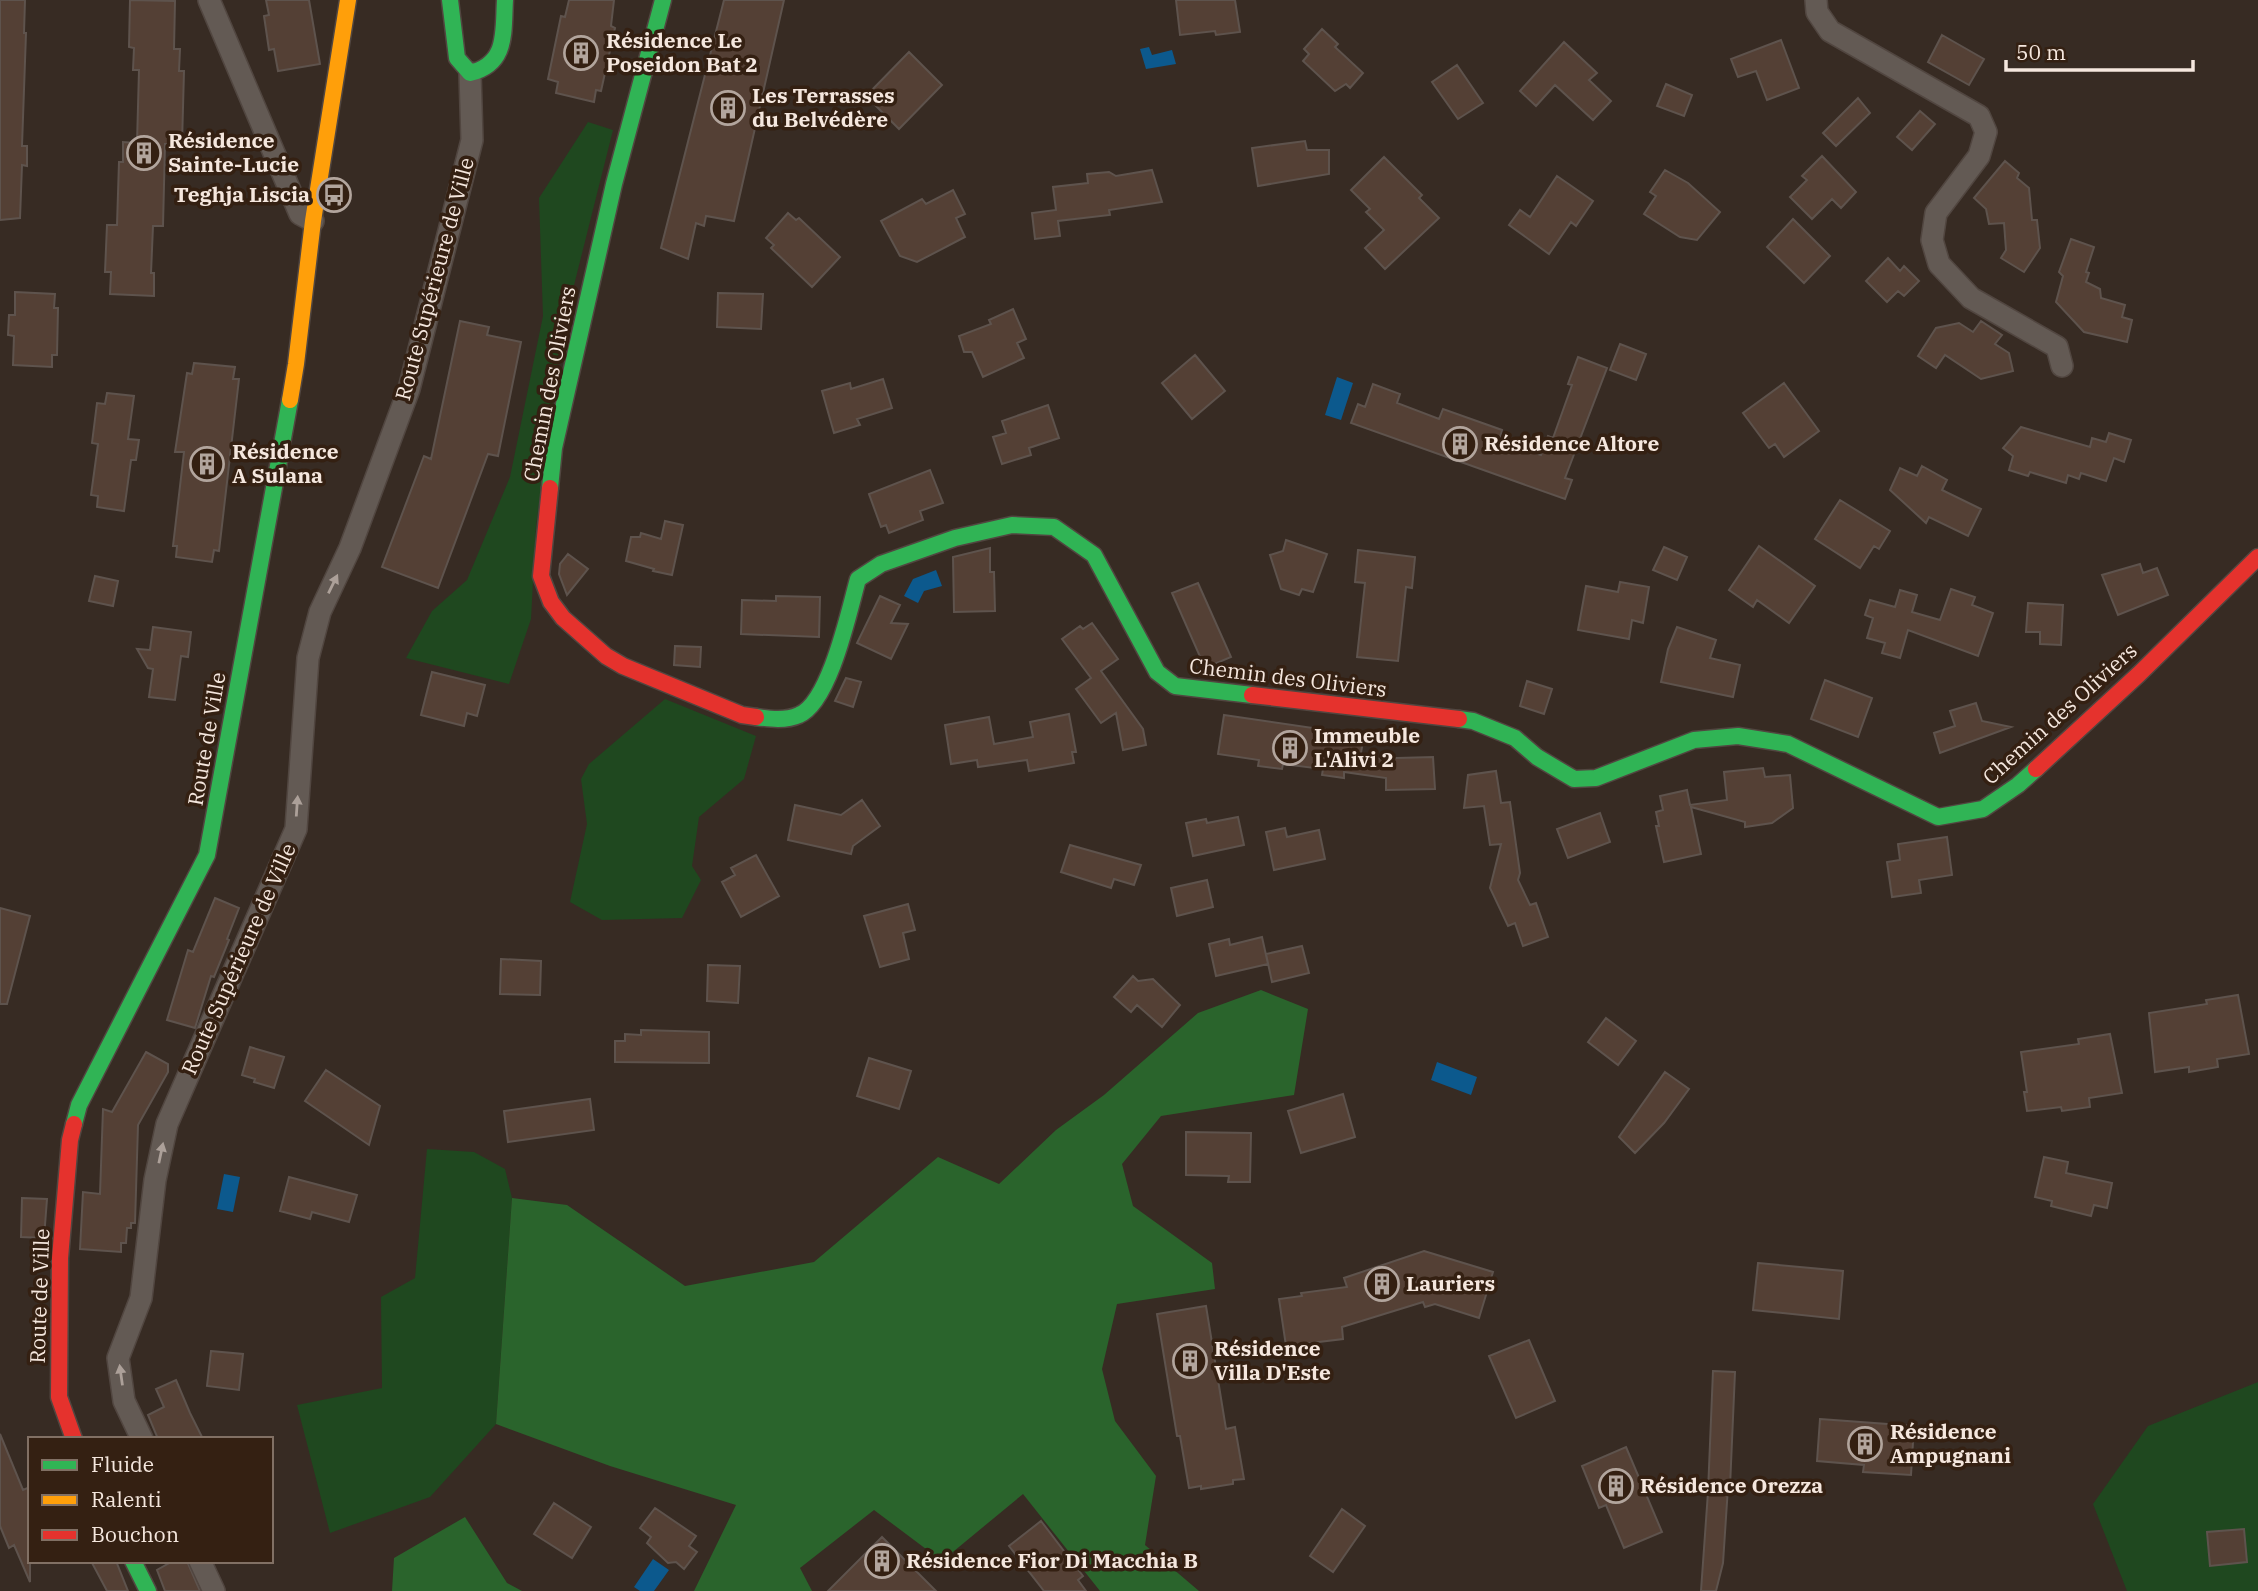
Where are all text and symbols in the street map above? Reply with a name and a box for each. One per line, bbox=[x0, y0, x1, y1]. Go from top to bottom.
place label: Résidence Le Poseidon Bat 2 bbox=[606, 26, 758, 78]
scale bar bbox=[2006, 28, 2193, 72]
building icon: Résidence Le Poseidon Bat 2 bbox=[562, 34, 600, 72]
text: 50 m bbox=[2016, 38, 2066, 66]
place label: Les Terrasses du Belvédère bbox=[752, 81, 895, 133]
building icon: Les Terrasses du Belvédère bbox=[709, 89, 747, 127]
place label: Résidence Sainte-Lucie bbox=[168, 126, 299, 178]
building icon: Résidence Sainte-Lucie bbox=[125, 134, 163, 172]
street label: Route Supérieure de Ville bbox=[388, 154, 480, 403]
bus stop icon: Teghja Liscia bbox=[315, 176, 353, 214]
place label: Teghja Liscia bbox=[174, 180, 310, 208]
street label: Chemin des Oliviers bbox=[516, 284, 582, 484]
building icon: Résidence Altore bbox=[1441, 425, 1479, 463]
place label: Résidence Altore bbox=[1484, 429, 1659, 457]
place label: Résidence A Sulana bbox=[232, 437, 339, 489]
building icon: Résidence A Sulana bbox=[188, 445, 226, 483]
one-way arrow bbox=[328, 574, 339, 594]
street label: Chemin des Oliviers bbox=[1976, 636, 2143, 790]
street label: Chemin des Oliviers bbox=[1188, 651, 1388, 703]
street label: Route de Ville bbox=[180, 670, 232, 808]
place label: Immeuble L'Alivi 2 bbox=[1314, 721, 1420, 773]
building icon: Immeuble L'Alivi 2 bbox=[1271, 729, 1309, 767]
one-way arrow bbox=[292, 795, 303, 817]
street label: Route Supérieure de Ville bbox=[174, 839, 302, 1079]
one-way arrow bbox=[156, 1142, 167, 1164]
street label: Route de Ville bbox=[23, 1228, 55, 1364]
building icon: Lauriers bbox=[1363, 1265, 1401, 1303]
place label: Lauriers bbox=[1406, 1269, 1495, 1297]
place label: Résidence Villa D'Este bbox=[1214, 1334, 1331, 1386]
building icon: Résidence Villa D'Este bbox=[1171, 1342, 1209, 1380]
one-way arrow bbox=[115, 1364, 126, 1386]
place label: Résidence Ampugnani bbox=[1890, 1417, 2011, 1469]
building icon: Résidence Ampugnani bbox=[1846, 1425, 1884, 1463]
legend bbox=[28, 1437, 273, 1563]
text: Fluide bbox=[91, 1450, 154, 1478]
building icon: Résidence Orezza bbox=[1597, 1467, 1635, 1505]
place label: Résidence Orezza bbox=[1640, 1471, 1823, 1499]
text: Ralenti bbox=[91, 1485, 162, 1513]
text: Bouchon bbox=[91, 1520, 179, 1548]
building icon: Résidence Fior Di Macchia B bbox=[863, 1542, 901, 1580]
place label: Résidence Fior Di Macchia B bbox=[906, 1546, 1198, 1574]

